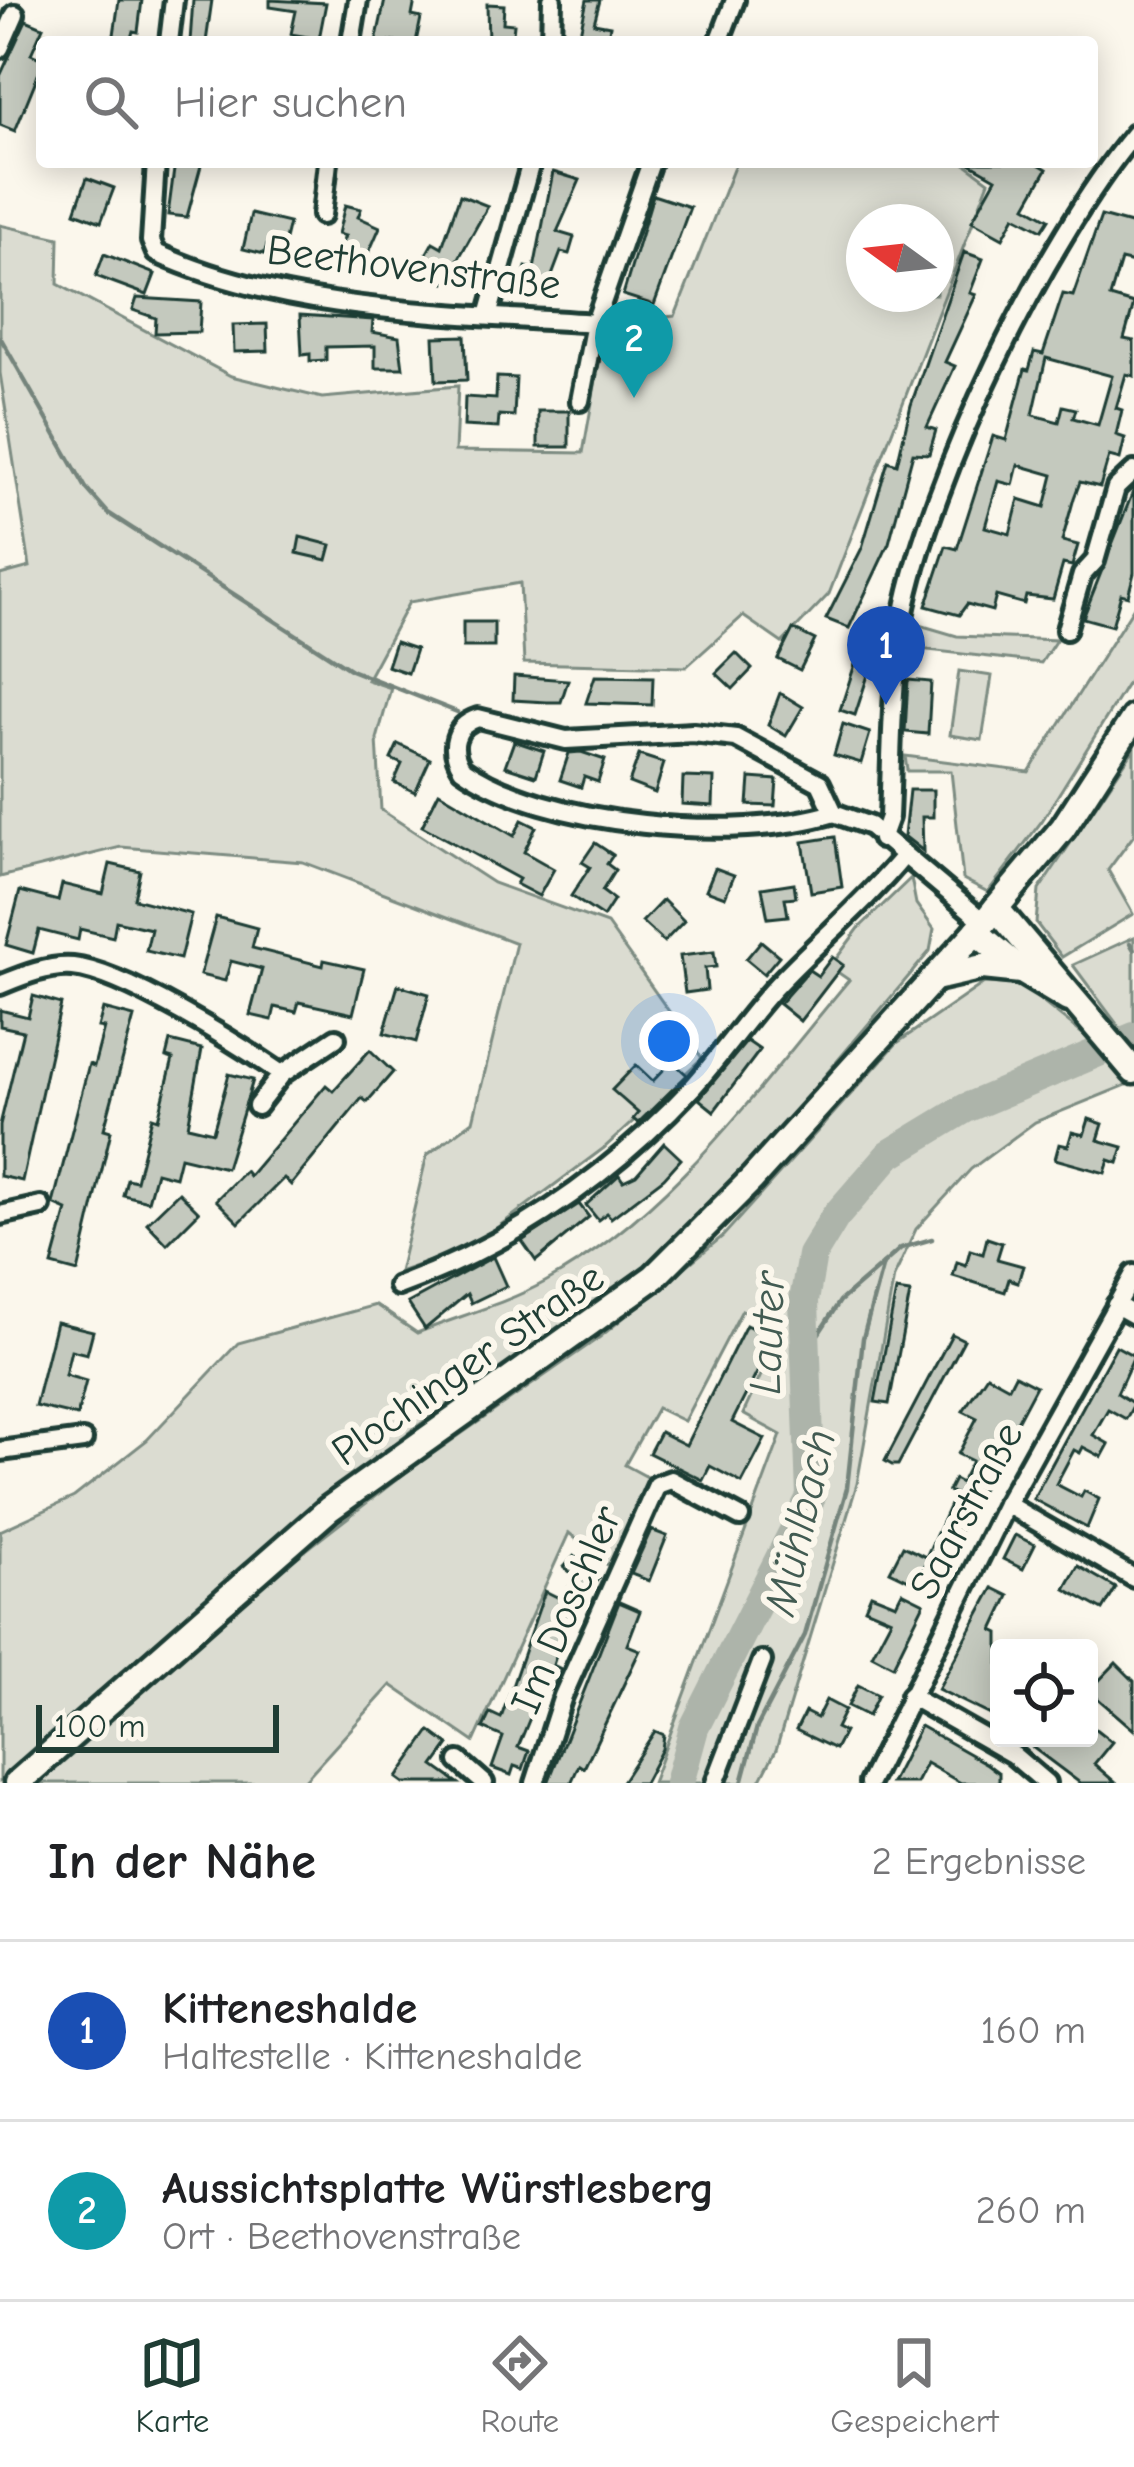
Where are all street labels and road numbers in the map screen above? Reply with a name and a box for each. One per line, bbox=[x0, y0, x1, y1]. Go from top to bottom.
street label: Beethovenstraße bbox=[264, 225, 563, 310]
street label: Plochinger Straße bbox=[323, 1252, 613, 1476]
street label: Saarstraße bbox=[899, 1414, 1033, 1608]
street label: Im Doschler bbox=[501, 1498, 632, 1721]

